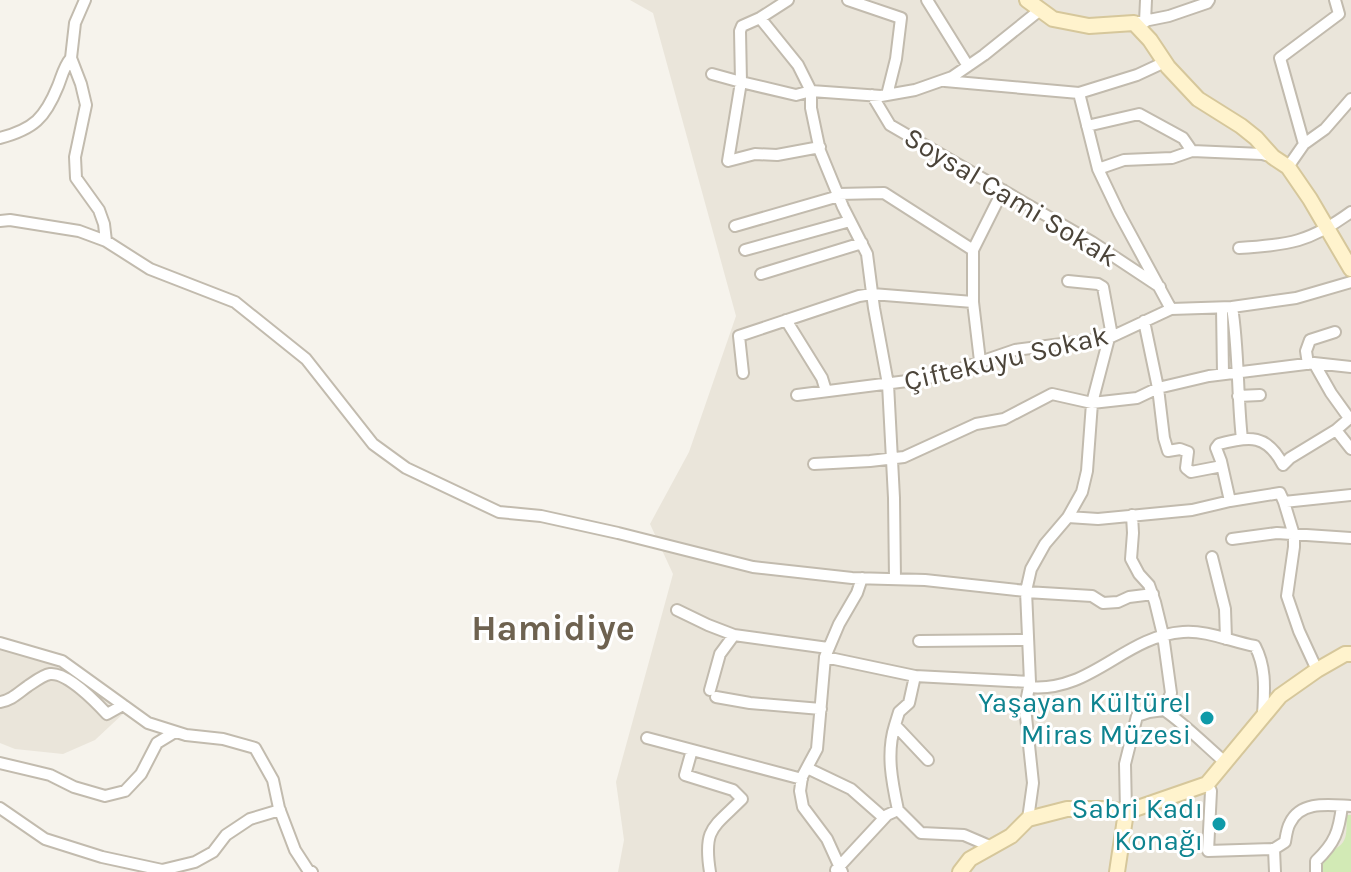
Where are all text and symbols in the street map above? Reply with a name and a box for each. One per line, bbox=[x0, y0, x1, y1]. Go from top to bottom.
street label: Soysal Cami Sokak bbox=[898, 120, 1124, 274]
street label: Çiftekuyu Sokak bbox=[901, 318, 1111, 398]
district label: Hamidiye bbox=[471, 607, 635, 650]
place label: Yaşayan Kültürel Miras Müzesi bbox=[978, 686, 1191, 751]
marker: Yaşayan Kültürel Miras Müzesi bbox=[1198, 709, 1216, 727]
place label: Sabri Kadı Konağı bbox=[1072, 792, 1203, 857]
marker: Sabri Kadı Konağı bbox=[1210, 815, 1228, 833]

